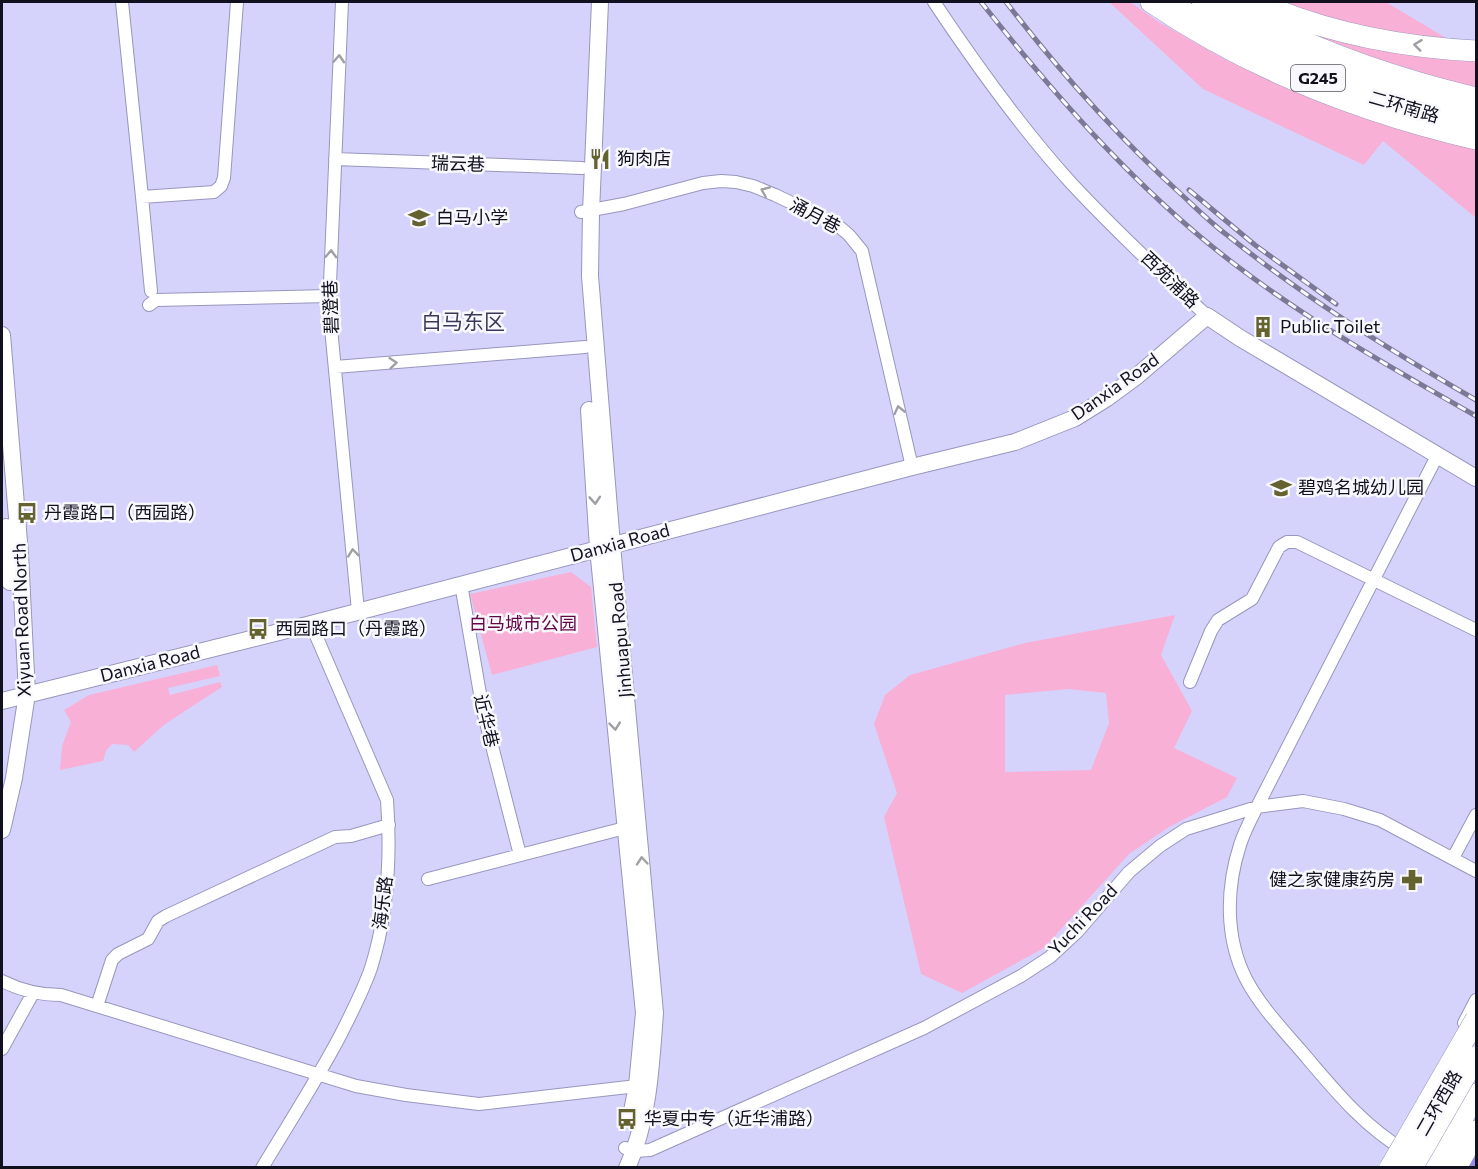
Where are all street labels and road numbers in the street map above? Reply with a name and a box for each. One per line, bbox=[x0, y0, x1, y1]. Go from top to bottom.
road number: G245 bbox=[1291, 65, 1345, 91]
street label: 二环南路 bbox=[1367, 86, 1442, 127]
street label: 瑞云巷 bbox=[431, 151, 485, 175]
street label: 涌月巷 bbox=[786, 193, 844, 238]
street label: 西苑浦路 bbox=[1137, 246, 1204, 312]
street label: 碧澄巷 bbox=[318, 280, 342, 334]
street label: Danxia Road bbox=[1066, 348, 1163, 424]
street label: Danxia Road bbox=[568, 518, 672, 566]
street label: Xiyuan Road North bbox=[7, 543, 35, 697]
street label: Jinhuapu Road bbox=[604, 581, 636, 699]
street label: Danxia Road bbox=[98, 640, 202, 686]
street label: 近华巷 bbox=[470, 692, 504, 750]
street label: 海乐路 bbox=[368, 875, 396, 931]
street label: Yuchi Road bbox=[1043, 879, 1121, 959]
street label: 二环西路 bbox=[1411, 1066, 1466, 1139]

